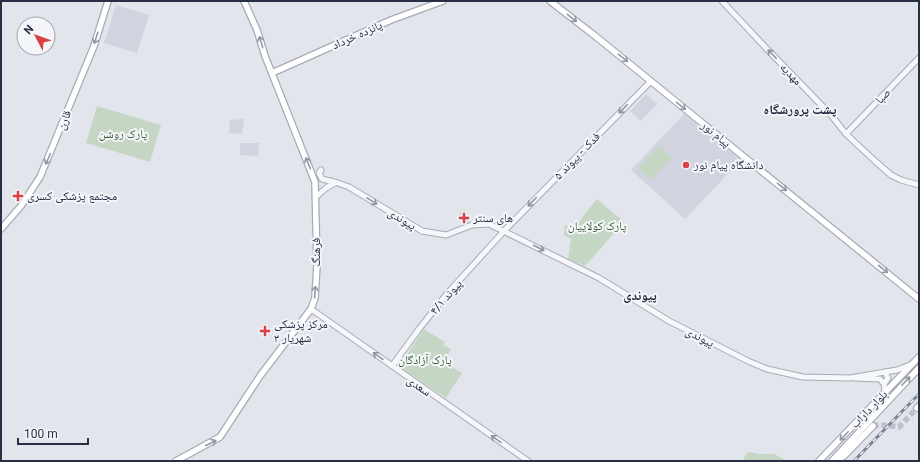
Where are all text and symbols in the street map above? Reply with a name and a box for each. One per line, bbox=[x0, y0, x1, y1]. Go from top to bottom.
one-way arrow bbox=[567, 14, 578, 22]
north arrow bbox=[16, 16, 56, 56]
street label: پانزده خرداد bbox=[330, 18, 385, 52]
text: N bbox=[21, 22, 36, 37]
one-way arrow bbox=[92, 31, 99, 44]
one-way arrow bbox=[257, 36, 264, 49]
one-way arrow bbox=[767, 49, 776, 59]
one-way arrow bbox=[617, 54, 628, 62]
street label: مهدیه bbox=[777, 60, 805, 88]
street label: صبا bbox=[872, 85, 894, 107]
one-way arrow bbox=[675, 101, 686, 110]
district label: پشت پرورشگاه bbox=[764, 102, 836, 118]
one-way arrow bbox=[619, 104, 628, 114]
street label: قارن bbox=[54, 108, 74, 132]
street label: پیام نور bbox=[697, 117, 734, 151]
park label: پارک روشن bbox=[99, 127, 148, 141]
street label: فدک - پیوند ۵ bbox=[551, 130, 603, 183]
one-way arrow bbox=[44, 152, 51, 164]
one-way arrow bbox=[304, 158, 312, 170]
place label: دانشگاه پیام نور bbox=[693, 158, 763, 173]
marker: دانشگاه پیام نور bbox=[681, 160, 691, 170]
one-way arrow bbox=[776, 183, 787, 192]
place label: مجتمع پزشکی کسری bbox=[27, 189, 117, 203]
marker: مجتمع پزشکی کسری bbox=[12, 190, 24, 202]
one-way arrow bbox=[528, 197, 537, 207]
one-way arrow bbox=[366, 198, 378, 206]
street label: پیوندی bbox=[385, 205, 419, 233]
place label: های سنتر bbox=[472, 211, 513, 225]
marker: های سنتر bbox=[458, 212, 470, 224]
park label: پارک کولاییان bbox=[568, 219, 627, 233]
street label: فرهنگ bbox=[309, 238, 323, 266]
one-way arrow bbox=[533, 245, 545, 252]
one-way arrow bbox=[877, 265, 888, 274]
street label: پیوند ۴/۱ bbox=[427, 276, 465, 317]
one-way arrow bbox=[311, 286, 318, 299]
district label: پیوندی bbox=[623, 288, 657, 304]
place label: مرکز پزشکی شهریار ۳ bbox=[274, 317, 328, 345]
street label: پیوندی bbox=[683, 324, 717, 351]
marker: مرکز پزشکی شهریار ۳ bbox=[259, 325, 271, 337]
one-way arrow bbox=[373, 352, 384, 360]
park label: پارک آزادگان bbox=[398, 353, 452, 367]
street label: سعدی bbox=[404, 373, 434, 399]
one-way arrow bbox=[902, 376, 911, 386]
street label: بلوار داراب bbox=[848, 387, 891, 431]
scale bar bbox=[18, 420, 88, 446]
text: 100 m bbox=[24, 427, 58, 441]
one-way arrow bbox=[839, 431, 848, 441]
one-way arrow bbox=[490, 435, 501, 443]
one-way arrow bbox=[204, 439, 216, 446]

